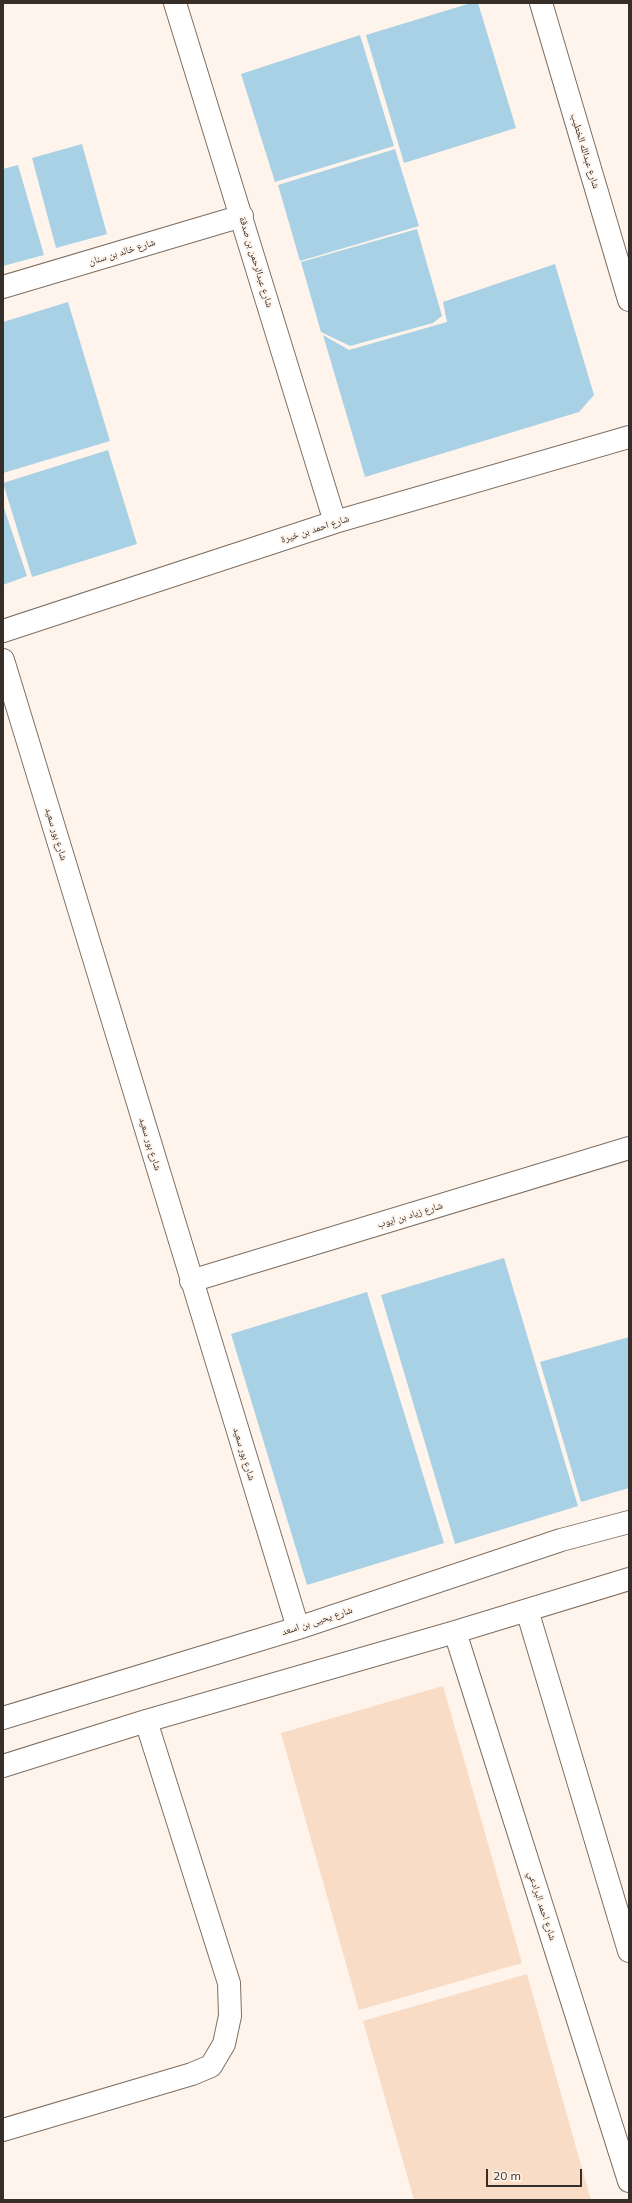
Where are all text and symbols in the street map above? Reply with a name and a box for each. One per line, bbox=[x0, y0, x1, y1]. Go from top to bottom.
street label: شارع عبدالله الخطيب bbox=[568, 112, 602, 190]
street label: شارع عبدالرحمن بن صدقة bbox=[236, 215, 276, 309]
street label: شارع خالد بن سنان bbox=[87, 236, 157, 268]
street label: شارع احمد بن خيرة bbox=[279, 512, 351, 546]
street label: شارع بور سعيد bbox=[42, 806, 70, 862]
street label: شارع بور سعيد bbox=[136, 1116, 164, 1172]
street label: شارع زياد بن ايوب bbox=[376, 1199, 444, 1231]
street label: شارع بور سعيد bbox=[230, 1426, 258, 1482]
street label: شارع يحيى بن اسعد bbox=[280, 1604, 354, 1638]
street label: شارع احمد البرادعي bbox=[525, 1870, 559, 1942]
scale bar bbox=[488, 2161, 584, 2187]
text: 20 m bbox=[493, 2168, 521, 2183]

